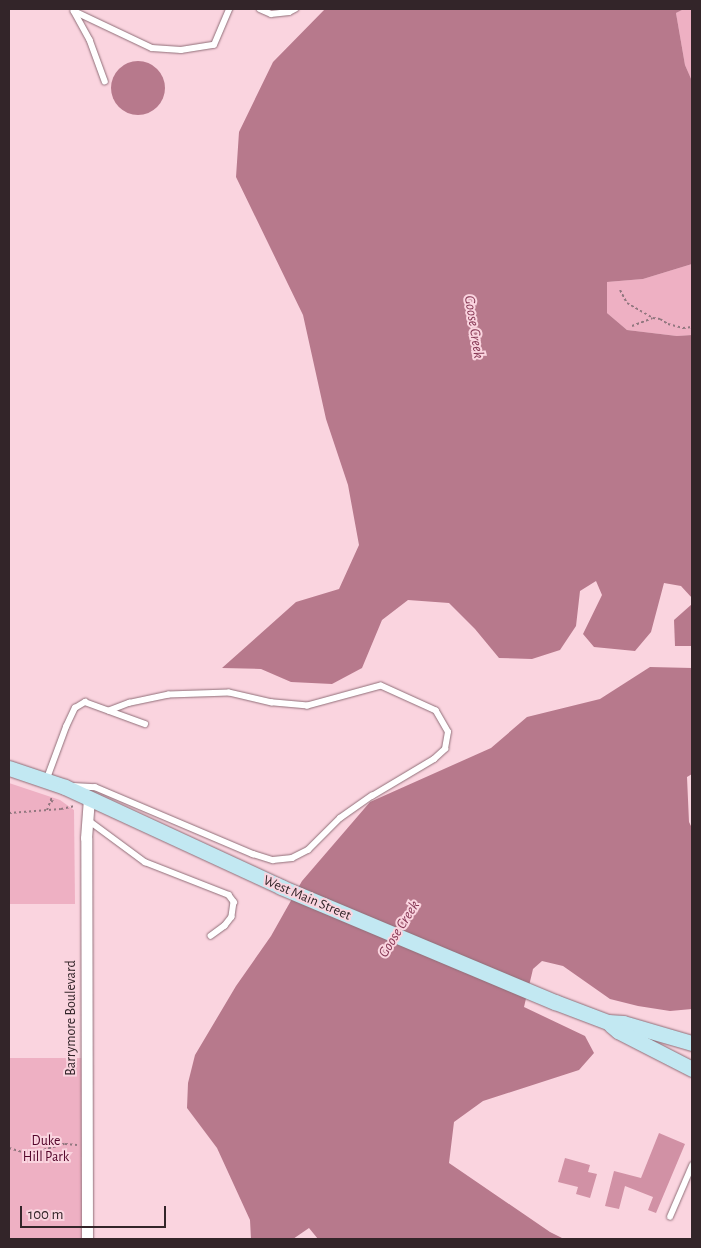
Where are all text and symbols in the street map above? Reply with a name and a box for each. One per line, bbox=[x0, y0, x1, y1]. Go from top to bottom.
water label: Goose Creek bbox=[460, 294, 488, 360]
street label: West Main Street bbox=[261, 872, 353, 924]
water label: Goose Creek bbox=[375, 897, 423, 961]
street label: Barrymore Boulevard bbox=[63, 960, 79, 1076]
park label: Duke Hill Park bbox=[23, 1133, 69, 1166]
scale bar bbox=[22, 1196, 169, 1228]
text: 100 m bbox=[28, 1207, 63, 1222]

